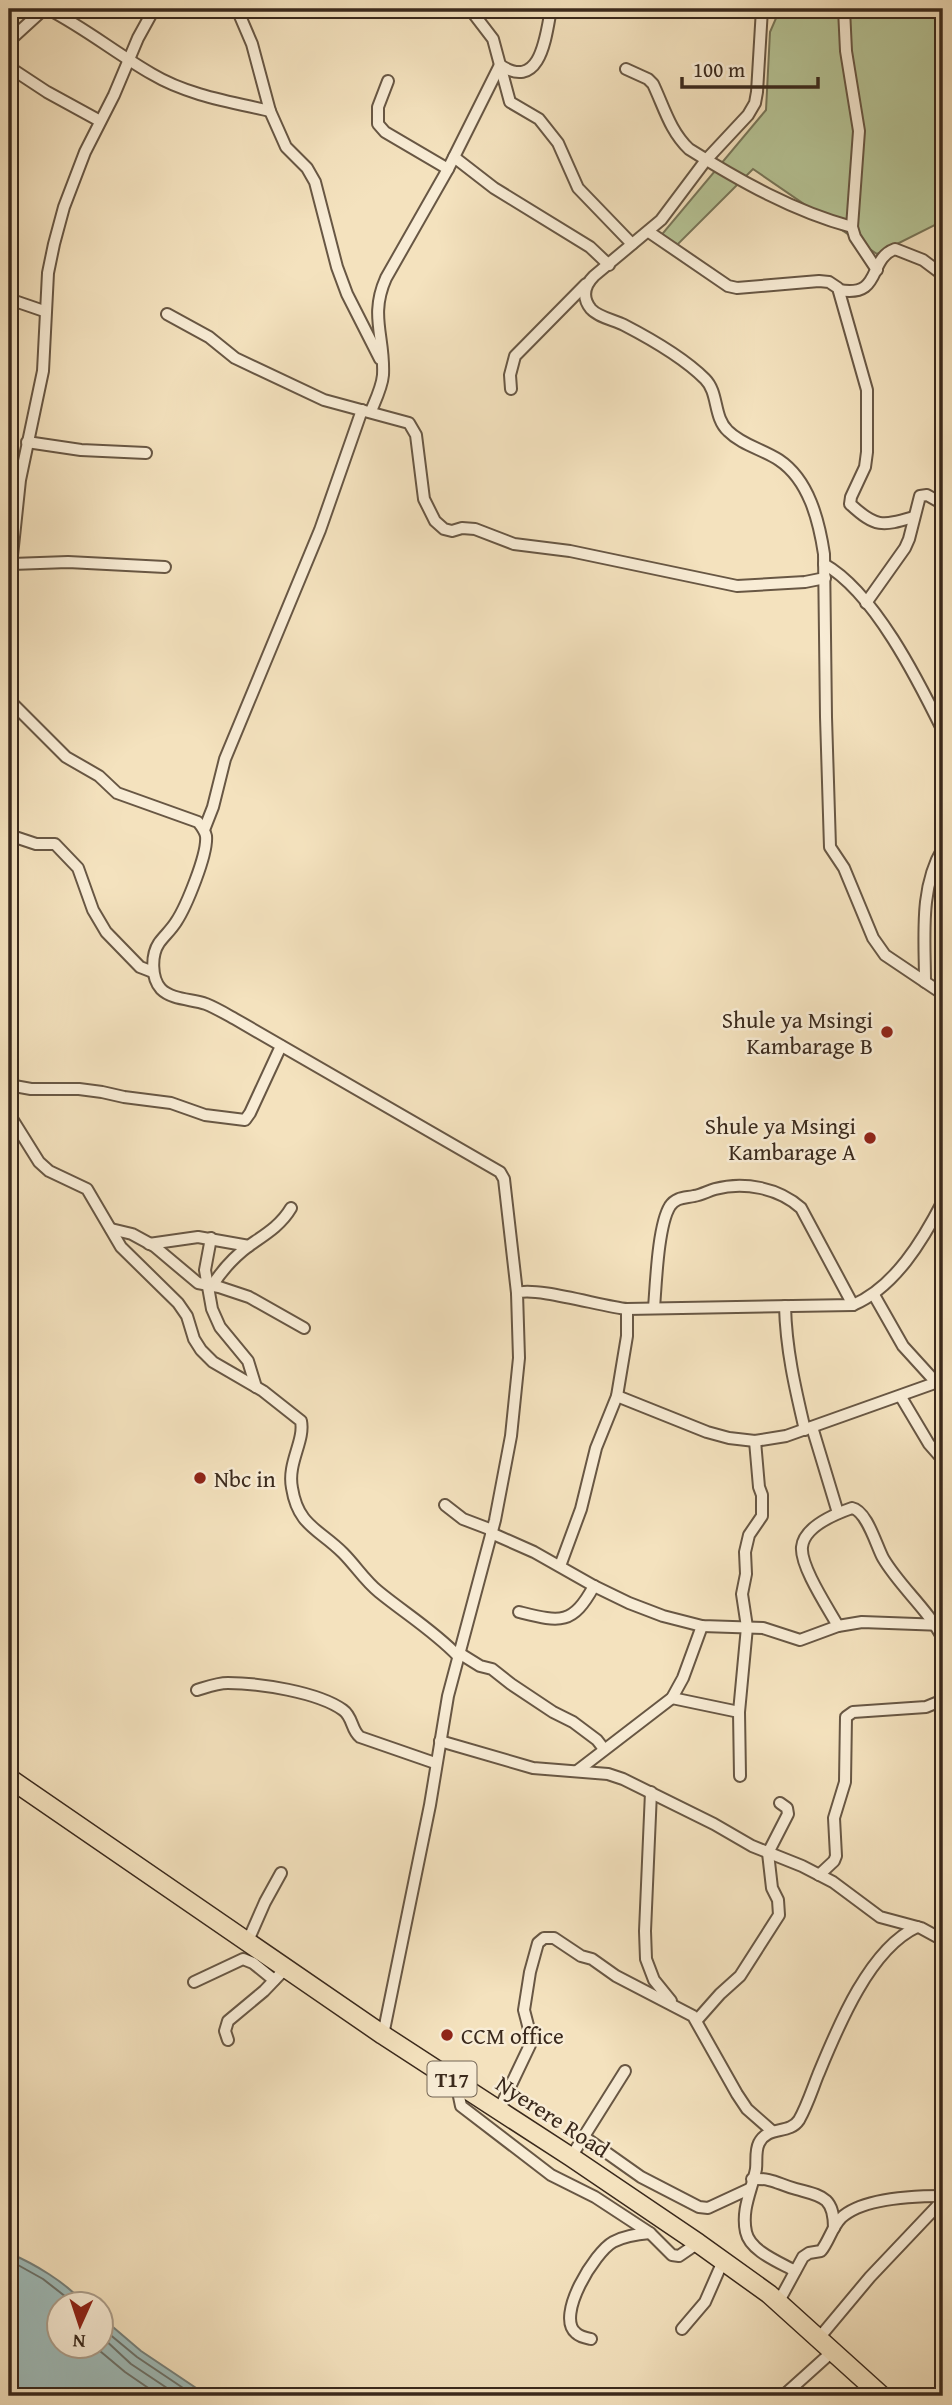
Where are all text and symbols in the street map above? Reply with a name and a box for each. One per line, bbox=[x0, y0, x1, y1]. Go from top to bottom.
scale bar bbox=[682, 46, 819, 90]
text: 100 m bbox=[693, 54, 745, 85]
place label: Shule ya Msingi Kambarage B bbox=[722, 1003, 873, 1062]
marker: Shule ya Msingi Kambarage B bbox=[879, 1024, 895, 1040]
place label: Shule ya Msingi Kambarage A bbox=[705, 1109, 856, 1168]
marker: Shule ya Msingi Kambarage A bbox=[862, 1130, 878, 1146]
place label: Nbc in bbox=[214, 1462, 276, 1495]
marker: Nbc in bbox=[192, 1470, 208, 1486]
place label: CCM office bbox=[461, 2019, 564, 2052]
marker: CCM office bbox=[439, 2027, 455, 2043]
road number: T17 bbox=[428, 2062, 476, 2096]
street label: Nyerere Road bbox=[490, 2067, 617, 2166]
north arrow bbox=[46, 2290, 116, 2360]
text: N bbox=[72, 2328, 86, 2356]

